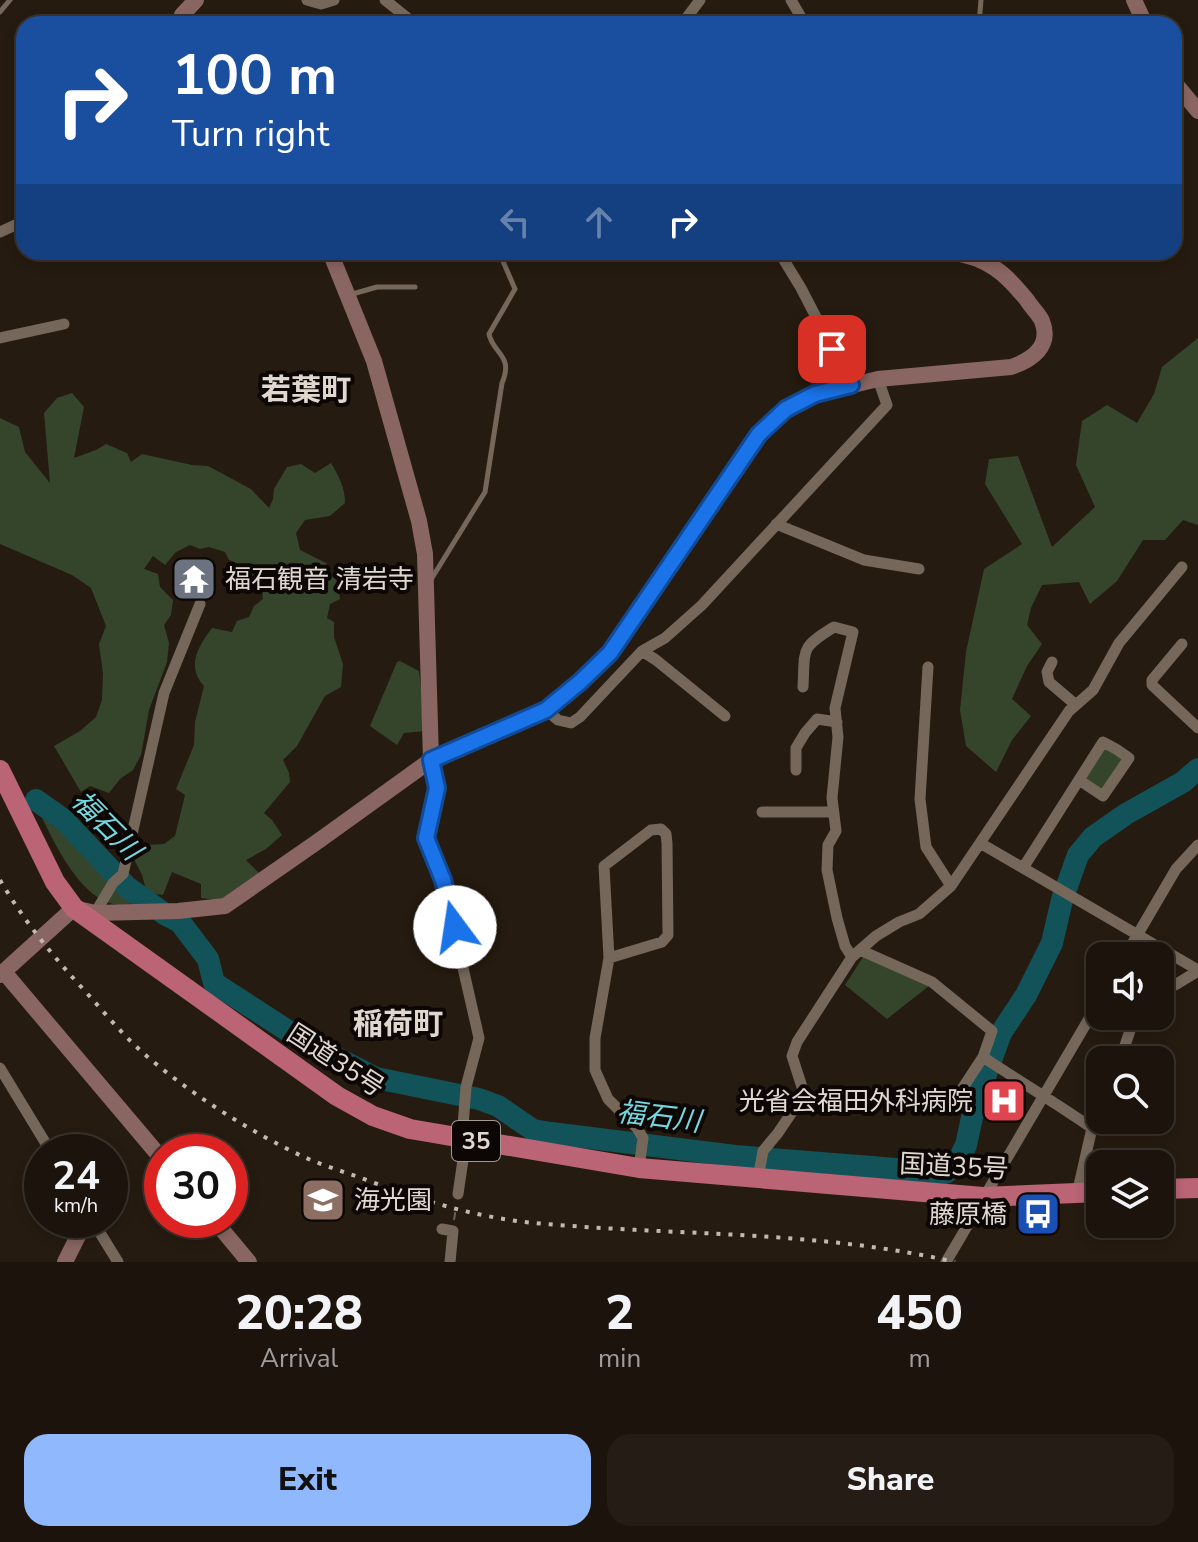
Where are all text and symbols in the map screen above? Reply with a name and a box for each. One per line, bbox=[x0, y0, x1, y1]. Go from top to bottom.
text: 100 m bbox=[172, 37, 337, 114]
icon: right bbox=[40, 48, 144, 152]
text: Turn right bbox=[172, 110, 329, 159]
icon: left bbox=[493, 200, 537, 244]
icon: ahead bbox=[577, 200, 621, 244]
icon: right bbox=[661, 200, 705, 244]
pin bbox=[798, 315, 866, 383]
icon: arrive bbox=[810, 327, 854, 371]
district label: 若葉町 bbox=[261, 370, 351, 411]
temple icon: 福石観音 清岩寺 bbox=[170, 555, 218, 603]
place label: 福石観音 清岩寺 bbox=[225, 562, 414, 597]
water label: 福石川 bbox=[63, 783, 152, 871]
position arrow bbox=[413, 885, 497, 969]
map controls bbox=[1086, 942, 1174, 1238]
button: sound bbox=[1086, 942, 1174, 1030]
district label: 稲荷町 bbox=[353, 1004, 443, 1045]
street label: 国道35号 bbox=[280, 1016, 391, 1105]
button: search bbox=[1086, 1046, 1174, 1134]
hospital icon: 光省会福田外科病院 bbox=[980, 1077, 1028, 1125]
place label: 光省会福田外科病院 bbox=[739, 1084, 973, 1119]
water label: 福石川 bbox=[615, 1093, 706, 1141]
road number: 35 bbox=[452, 1121, 500, 1161]
speed limit sign: 30 bbox=[144, 1134, 248, 1238]
street label: 国道35号 bbox=[899, 1146, 1009, 1187]
text: 24 bbox=[52, 1149, 100, 1203]
button: layers bbox=[1086, 1150, 1174, 1238]
school or university icon: 海光園 bbox=[299, 1176, 347, 1224]
place label: 海光園 bbox=[354, 1183, 432, 1218]
bus stop icon: 藤原橋 bbox=[1014, 1190, 1062, 1238]
text: km/h bbox=[54, 1192, 98, 1219]
place label: 藤原橋 bbox=[929, 1197, 1007, 1232]
text: 20:28 bbox=[235, 1280, 363, 1346]
text: 2 bbox=[605, 1280, 634, 1346]
text: 450 bbox=[876, 1280, 963, 1346]
text: Arrival bbox=[260, 1341, 338, 1376]
text: min bbox=[598, 1341, 641, 1376]
text: m bbox=[908, 1341, 931, 1376]
button: Exit bbox=[24, 1434, 591, 1526]
button: Share bbox=[607, 1434, 1174, 1526]

